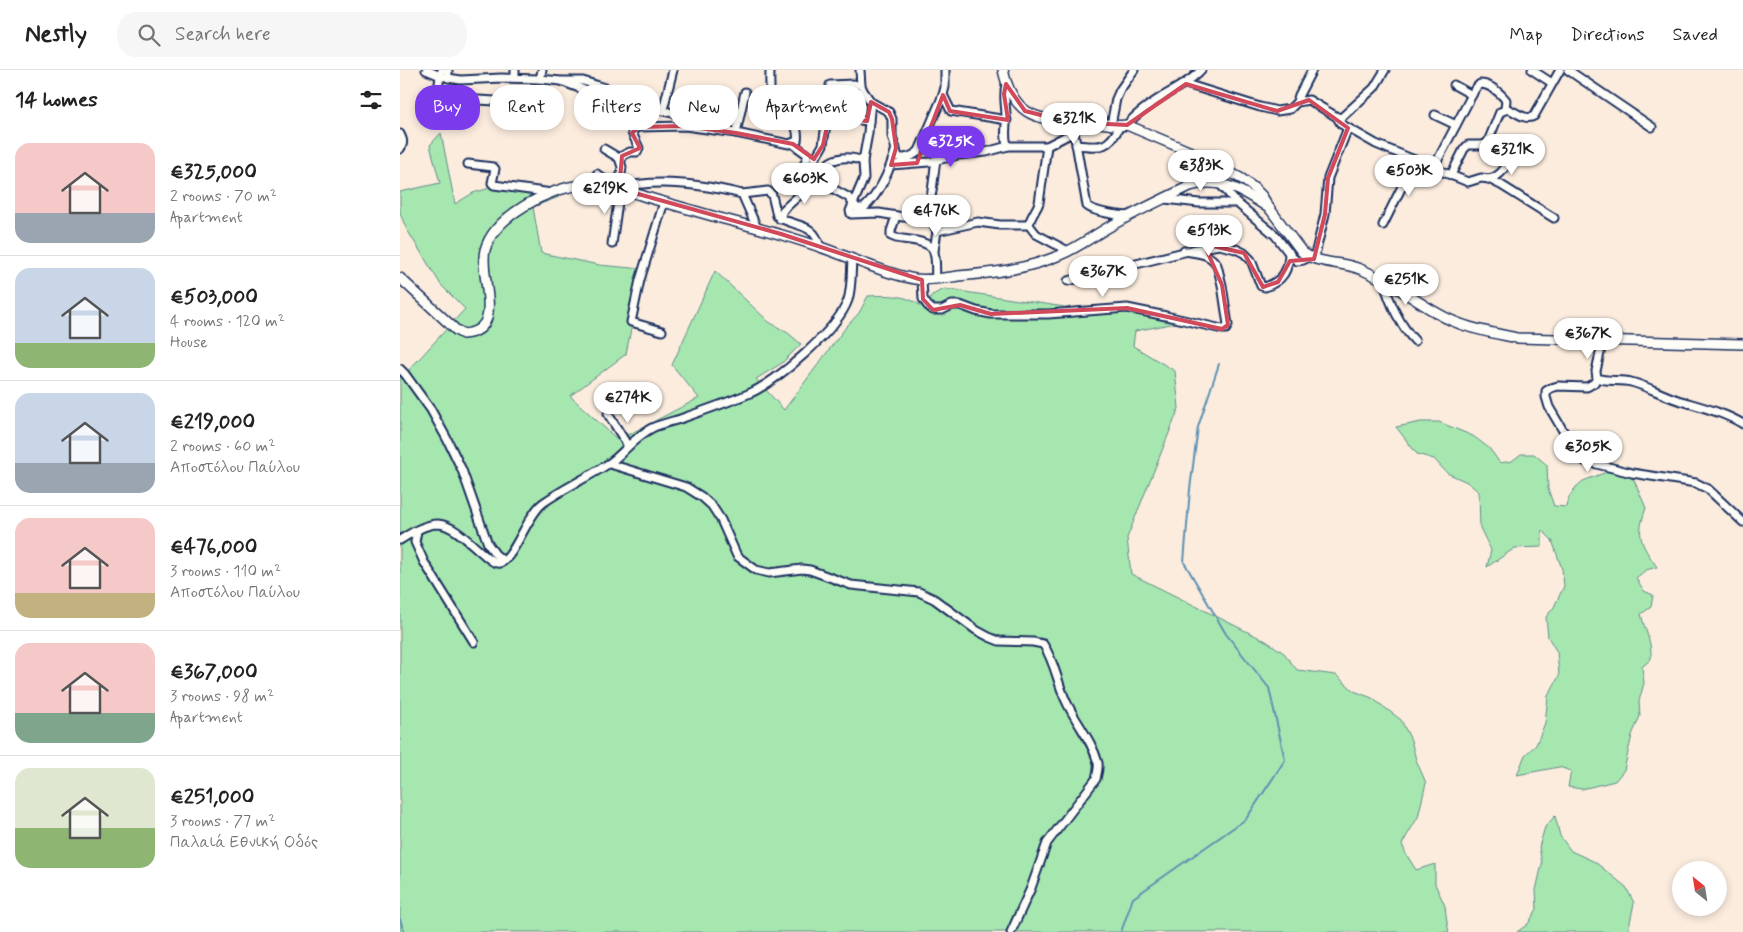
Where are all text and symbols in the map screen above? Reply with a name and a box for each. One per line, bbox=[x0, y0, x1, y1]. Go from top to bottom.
search box bbox=[117, 12, 467, 57]
text: Nestly bbox=[25, 19, 87, 50]
icon: search bbox=[135, 21, 163, 49]
text: Search here bbox=[175, 22, 271, 47]
text: Map bbox=[1510, 23, 1543, 47]
text: Directions bbox=[1571, 23, 1645, 47]
text: Saved bbox=[1673, 23, 1718, 47]
chip: Buy bbox=[415, 85, 480, 130]
chip: Rent bbox=[490, 85, 564, 130]
chip: Filters bbox=[574, 85, 660, 130]
chip: New bbox=[670, 85, 738, 130]
chip: Apartment bbox=[748, 85, 866, 130]
text: 14 homes bbox=[15, 86, 98, 114]
icon: filters bbox=[357, 86, 385, 114]
pin: €321K bbox=[1039, 102, 1109, 145]
text: €321K bbox=[1052, 108, 1096, 129]
pin: €325K bbox=[916, 126, 986, 168]
text: €325K bbox=[928, 131, 974, 152]
pin: €321K bbox=[1477, 134, 1547, 176]
text: €321K bbox=[1490, 139, 1534, 160]
pin: €383K bbox=[1166, 150, 1236, 192]
pin: €503K bbox=[1374, 154, 1444, 197]
text: €383K bbox=[1179, 155, 1223, 176]
text: €325,000 bbox=[170, 158, 257, 186]
text: €503K bbox=[1385, 160, 1433, 181]
pin: €603K bbox=[770, 162, 840, 205]
icon: home bbox=[55, 163, 115, 223]
text: €603K bbox=[782, 168, 828, 189]
pin: €219K bbox=[570, 172, 640, 215]
text: €219K bbox=[583, 178, 627, 199]
text: 2 rooms · 70 m² bbox=[170, 186, 277, 207]
pin: €476K bbox=[901, 194, 971, 237]
text: €476K bbox=[913, 200, 959, 221]
text: Apartment bbox=[170, 207, 243, 228]
pin: €513K bbox=[1174, 214, 1244, 257]
text: €513K bbox=[1187, 220, 1231, 241]
pin: €367K bbox=[1068, 256, 1138, 298]
text: €367K bbox=[1080, 261, 1126, 282]
pin: €251K bbox=[1371, 264, 1441, 306]
text: €251K bbox=[1384, 269, 1428, 290]
text: €503,000 bbox=[170, 283, 258, 311]
icon: home bbox=[55, 288, 115, 348]
text: 4 rooms · 120 m² bbox=[170, 311, 285, 332]
pin: €367K bbox=[1553, 318, 1623, 360]
text: €367K bbox=[1565, 323, 1611, 344]
text: House bbox=[170, 332, 208, 353]
pin: €274K bbox=[593, 382, 663, 424]
text: €274K bbox=[604, 387, 652, 408]
text: €219,000 bbox=[170, 408, 255, 436]
icon: home bbox=[55, 413, 115, 473]
pin: €305K bbox=[1553, 430, 1623, 473]
text: 2 rooms · 60 m² bbox=[170, 436, 275, 457]
text: €305K bbox=[1564, 436, 1612, 457]
text: Αποστόλου Παύλου bbox=[170, 457, 300, 478]
text: €476,000 bbox=[170, 533, 257, 561]
icon: home bbox=[55, 538, 115, 598]
text: 3 rooms · 110 m² bbox=[170, 561, 281, 582]
text: Αποστόλου Παύλου bbox=[170, 582, 300, 603]
text: €367,000 bbox=[170, 658, 258, 686]
icon: home bbox=[55, 663, 115, 723]
text: 3 rooms · 98 m² bbox=[170, 686, 274, 707]
text: Apartment bbox=[170, 707, 243, 728]
text: €251,000 bbox=[170, 783, 254, 811]
icon: home bbox=[55, 788, 115, 848]
text: 3 rooms · 77 m² bbox=[170, 811, 275, 832]
text: Παλαιά Εθνική Οδός bbox=[170, 832, 318, 853]
north arrow bbox=[1672, 861, 1728, 916]
map controls bbox=[1672, 861, 1727, 916]

